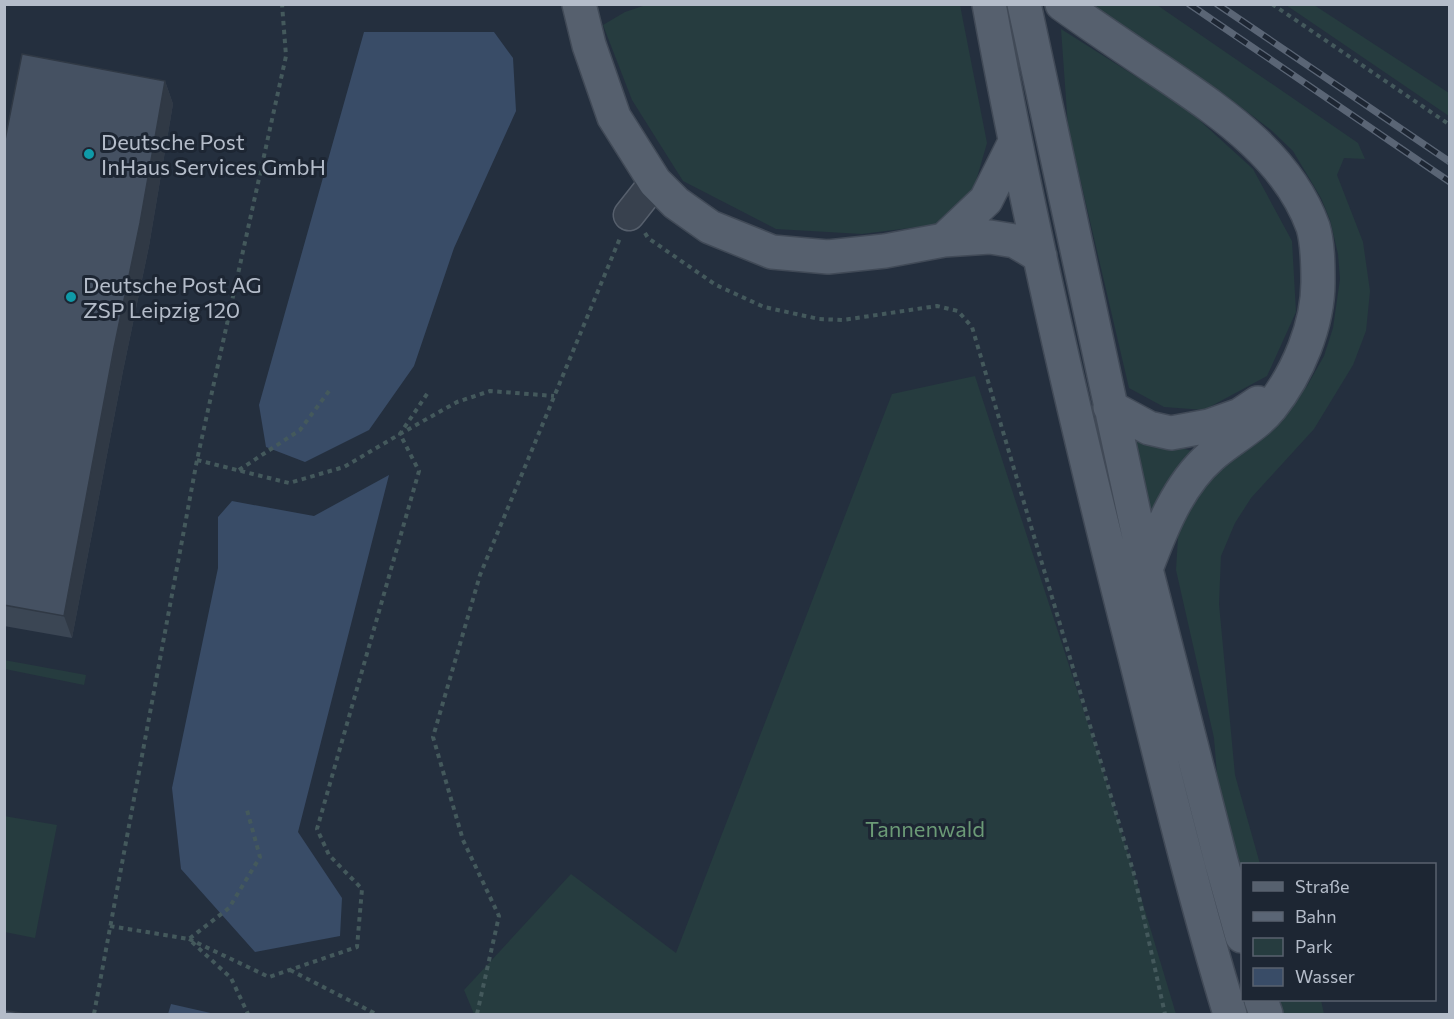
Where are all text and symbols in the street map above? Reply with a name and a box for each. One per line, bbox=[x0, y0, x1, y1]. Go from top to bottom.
place label: Deutsche Post InHaus Services GmbH bbox=[101, 128, 326, 180]
marker: Deutsche Post InHaus Services GmbH bbox=[82, 147, 96, 161]
place label: Deutsche Post AG ZSP Leipzig 120 bbox=[83, 271, 262, 323]
marker: Deutsche Post AG ZSP Leipzig 120 bbox=[64, 290, 78, 304]
park label: Tannenwald bbox=[865, 815, 985, 842]
legend bbox=[1241, 863, 1436, 1001]
text: Straße bbox=[1295, 875, 1350, 897]
text: Bahn bbox=[1295, 905, 1337, 927]
text: Park bbox=[1295, 935, 1333, 957]
text: Wasser bbox=[1295, 965, 1355, 987]

